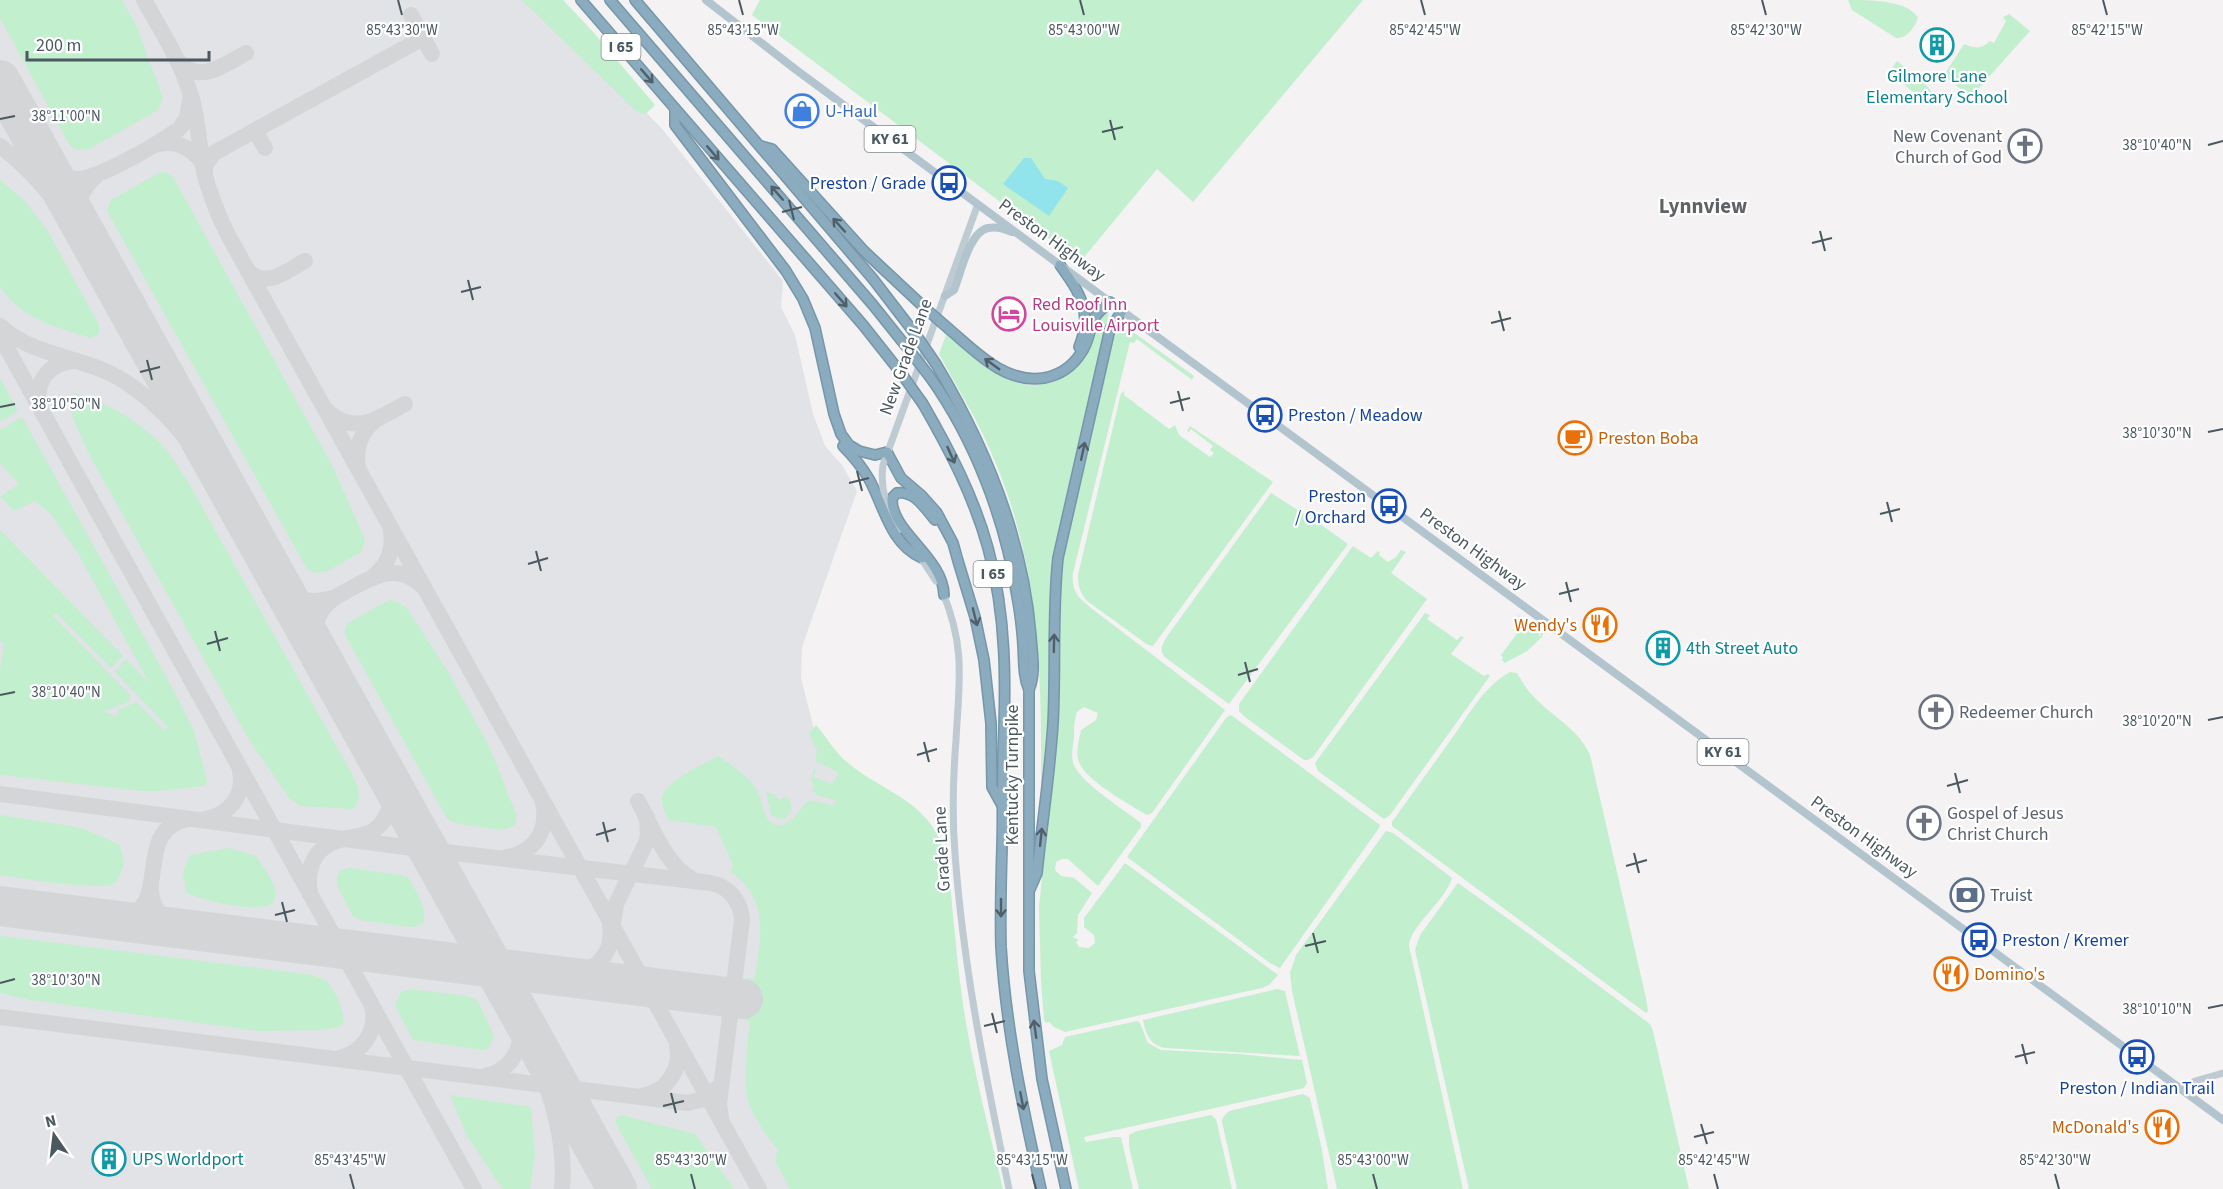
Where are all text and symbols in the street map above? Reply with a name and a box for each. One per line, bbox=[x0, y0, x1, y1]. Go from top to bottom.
text: 85°43'30"W bbox=[366, 20, 438, 41]
text: 85°43'15"W bbox=[707, 20, 779, 41]
text: 85°43'00"W bbox=[1048, 20, 1120, 41]
text: 85°42'45"W bbox=[1389, 20, 1461, 41]
text: 85°42'30"W bbox=[1730, 20, 1802, 41]
text: 85°42'15"W bbox=[2071, 20, 2143, 41]
scale bar bbox=[27, 24, 208, 62]
building icon: Gilmore Lane Elementary School bbox=[1919, 27, 1955, 63]
text: 200 m bbox=[36, 33, 81, 58]
road number: I 65 bbox=[602, 34, 640, 60]
place label: Gilmore Lane Elementary School bbox=[1866, 64, 2008, 110]
one-way arrow bbox=[640, 68, 653, 84]
shop icon: U-Haul bbox=[784, 93, 820, 129]
place label: U-Haul bbox=[825, 99, 877, 124]
text: 38°11'00"N bbox=[31, 106, 101, 127]
place label: New Covenant Church of God bbox=[1893, 124, 2002, 170]
road number: KY 61 bbox=[864, 126, 916, 152]
church icon: New Covenant Church of God bbox=[2007, 128, 2043, 164]
text: 38°10'40"N bbox=[2122, 135, 2192, 156]
one-way arrow bbox=[706, 145, 720, 160]
bus stop icon: Preston / Grade bbox=[931, 165, 967, 201]
place label: Preston / Grade bbox=[810, 171, 926, 196]
one-way arrow bbox=[770, 186, 784, 201]
district label: Lynnview bbox=[1659, 191, 1747, 221]
street label: Preston Highway bbox=[993, 193, 1111, 288]
one-way arrow bbox=[832, 217, 846, 232]
one-way arrow bbox=[834, 292, 848, 307]
place label: Red Roof Inn Louisville Airport bbox=[1032, 292, 1159, 338]
street label: New Grade Lane bbox=[873, 295, 939, 419]
hotel icon: Red Roof Inn Louisville Airport bbox=[991, 296, 1027, 332]
one-way arrow bbox=[985, 357, 1001, 370]
text: 38°10'50"N bbox=[31, 394, 101, 415]
bus stop icon: Preston / Meadow bbox=[1247, 397, 1283, 433]
place label: Preston / Meadow bbox=[1288, 403, 1423, 428]
cafe icon: Preston Boba bbox=[1557, 420, 1593, 456]
text: 38°10'30"N bbox=[2122, 423, 2192, 444]
place label: Preston Boba bbox=[1598, 426, 1699, 451]
one-way arrow bbox=[1078, 442, 1090, 461]
one-way arrow bbox=[945, 445, 957, 463]
place label: Preston / Orchard bbox=[1295, 484, 1366, 530]
bus stop icon: Preston / Orchard bbox=[1371, 488, 1407, 524]
street label: Preston Highway bbox=[1414, 502, 1532, 597]
road number: I 65 bbox=[974, 561, 1012, 587]
one-way arrow bbox=[969, 607, 981, 626]
restaurant icon: Wendy's bbox=[1582, 607, 1618, 643]
place label: Wendy's bbox=[1514, 613, 1577, 638]
building icon: 4th Street Auto bbox=[1645, 630, 1681, 666]
one-way arrow bbox=[1048, 633, 1059, 653]
place label: 4th Street Auto bbox=[1686, 636, 1798, 661]
text: 38°10'40"N bbox=[31, 682, 101, 703]
church icon: Redeemer Church bbox=[1918, 694, 1954, 730]
place label: Redeemer Church bbox=[1959, 700, 2093, 725]
street label: Kentucky Turnpike bbox=[1000, 705, 1025, 845]
text: 38°10'20"N bbox=[2122, 711, 2192, 732]
road number: KY 61 bbox=[1698, 739, 1748, 765]
street label: Preston Highway bbox=[1805, 790, 1923, 885]
place label: Gospel of Jesus Christ Church bbox=[1947, 801, 2063, 847]
church icon: Gospel of Jesus Christ Church bbox=[1906, 805, 1942, 841]
street label: Grade Lane bbox=[927, 806, 957, 892]
one-way arrow bbox=[1036, 828, 1047, 848]
bank icon: Truist bbox=[1949, 877, 1985, 913]
place label: Truist bbox=[1990, 883, 2033, 908]
one-way arrow bbox=[995, 897, 1007, 917]
bus stop icon: Preston / Kremer bbox=[1961, 922, 1997, 958]
place label: Preston / Kremer bbox=[2002, 928, 2130, 953]
restaurant icon: Domino's bbox=[1933, 956, 1969, 992]
place label: Domino's bbox=[1974, 962, 2045, 987]
text: 38°10'30"N bbox=[31, 970, 101, 991]
text: 38°10'10"N bbox=[2122, 999, 2192, 1020]
one-way arrow bbox=[1029, 1019, 1040, 1039]
bus stop icon: Preston / Indian Trail bbox=[2119, 1039, 2155, 1075]
place label: Preston / Indian Trail bbox=[2059, 1076, 2215, 1101]
one-way arrow bbox=[1017, 1091, 1028, 1110]
north arrow bbox=[24, 1105, 84, 1165]
text: N bbox=[43, 1109, 58, 1133]
restaurant icon: McDonald's bbox=[2144, 1109, 2180, 1145]
place label: McDonald's bbox=[2052, 1115, 2139, 1140]
building icon: UPS Worldport bbox=[91, 1141, 127, 1177]
place label: UPS Worldport bbox=[132, 1147, 244, 1172]
text: 85°43'45"W bbox=[314, 1150, 386, 1171]
text: 85°43'30"W bbox=[655, 1150, 727, 1171]
text: 85°43'15"W bbox=[996, 1150, 1068, 1171]
text: 85°43'00"W bbox=[1337, 1150, 1409, 1171]
text: 85°42'45"W bbox=[1678, 1150, 1750, 1171]
text: 85°42'30"W bbox=[2019, 1150, 2091, 1171]

